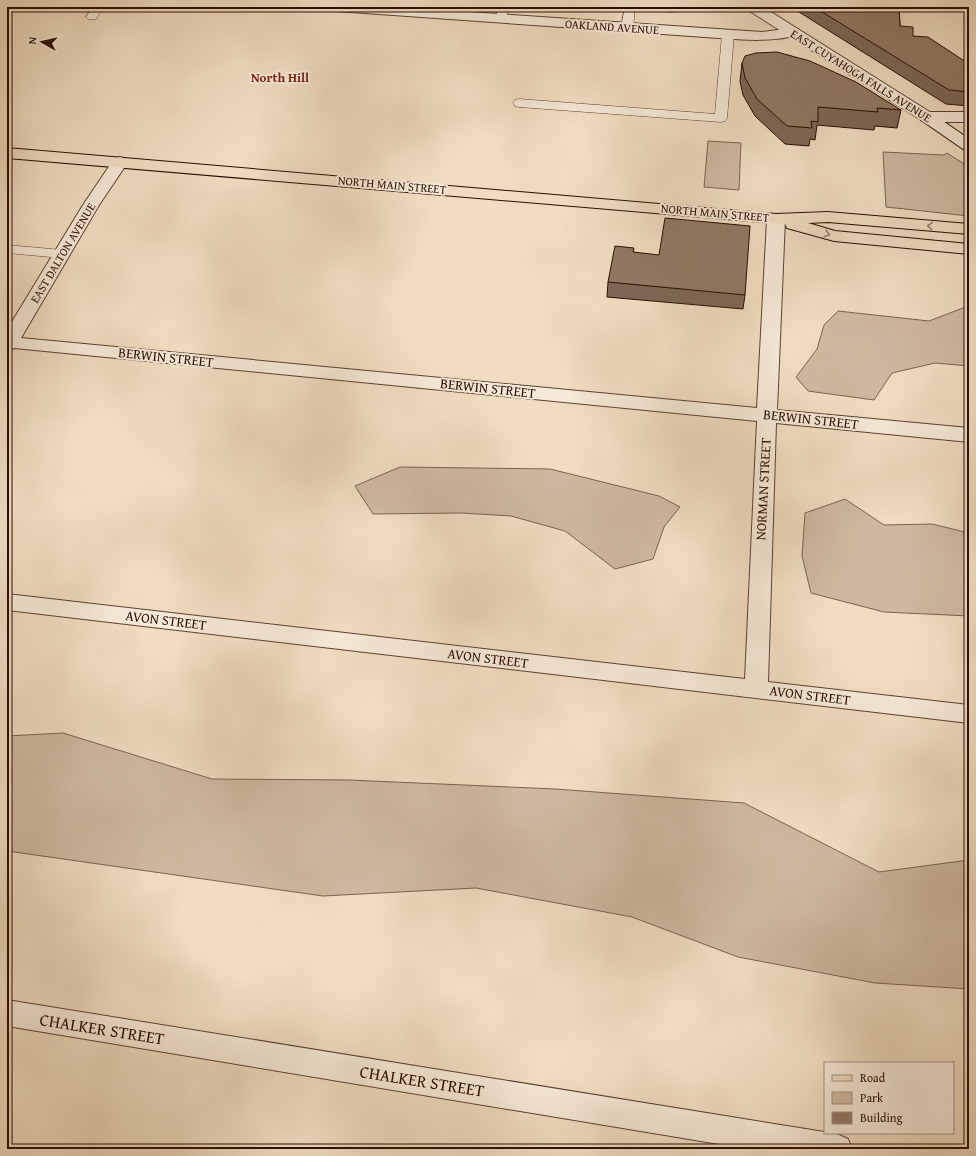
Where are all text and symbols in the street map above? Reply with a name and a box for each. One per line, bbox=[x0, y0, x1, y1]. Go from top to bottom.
street label: OAKLAND AVENUE bbox=[564, 15, 660, 38]
north arrow bbox=[22, 22, 62, 62]
street label: EAST CUYAHOGA FALLS AVENUE bbox=[787, 25, 935, 126]
text: N bbox=[24, 35, 41, 45]
district label: North Hill bbox=[251, 68, 309, 87]
street label: NORTH MAIN STREET bbox=[337, 171, 447, 198]
street label: EAST DALTON AVENUE bbox=[26, 199, 99, 306]
street label: NORTH MAIN STREET bbox=[660, 199, 770, 226]
one-way arrow bbox=[927, 222, 933, 231]
one-way arrow bbox=[823, 229, 830, 238]
street label: BERWIN STREET bbox=[117, 342, 215, 372]
street label: BERWIN STREET bbox=[439, 373, 537, 403]
street label: BERWIN STREET bbox=[762, 404, 860, 434]
street label: NORMAN STREET bbox=[750, 437, 776, 541]
street label: AVON STREET bbox=[124, 605, 208, 635]
street label: AVON STREET bbox=[446, 643, 530, 673]
street label: AVON STREET bbox=[768, 680, 852, 710]
street label: CHALKER STREET bbox=[38, 1006, 167, 1051]
street label: CHALKER STREET bbox=[358, 1058, 487, 1103]
legend bbox=[824, 1062, 954, 1134]
text: Road bbox=[860, 1069, 886, 1086]
text: Park bbox=[860, 1089, 884, 1106]
text: Building bbox=[860, 1109, 903, 1126]

